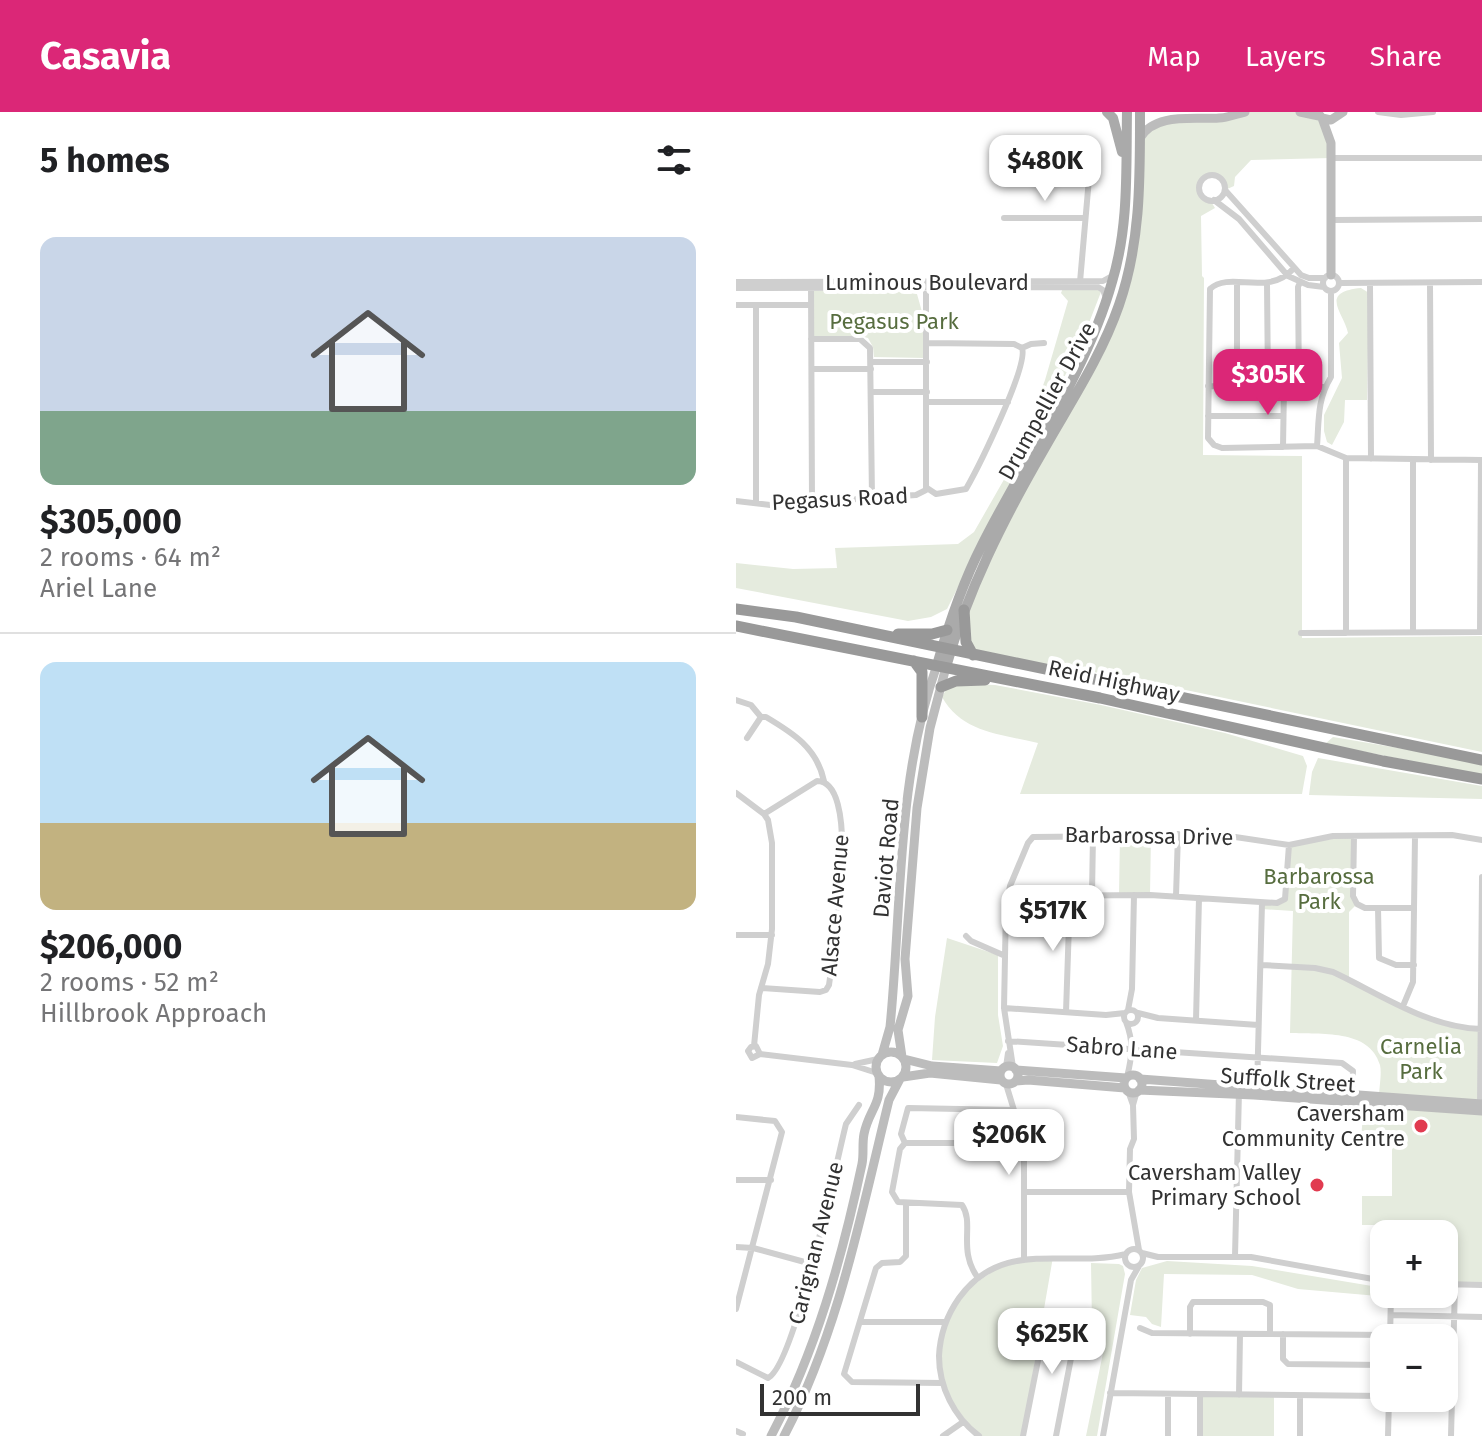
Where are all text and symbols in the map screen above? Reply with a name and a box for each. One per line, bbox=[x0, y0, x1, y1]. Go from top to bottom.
text: Casavia bbox=[40, 33, 171, 79]
text: Map bbox=[1147, 40, 1201, 73]
text: Layers bbox=[1245, 40, 1326, 73]
text: Share bbox=[1370, 40, 1442, 73]
pin: $480K bbox=[989, 135, 1101, 203]
icon: filters bbox=[652, 138, 696, 182]
text: 5 homes bbox=[40, 140, 170, 181]
text: $480K bbox=[1007, 145, 1083, 176]
street label: Luminous Boulevard bbox=[825, 269, 1029, 296]
icon: home bbox=[296, 289, 440, 433]
park label: Pegasus Park bbox=[829, 308, 959, 335]
street label: Drumpellier Drive bbox=[992, 317, 1102, 485]
pin: $305K bbox=[1212, 349, 1324, 417]
text: $305K bbox=[1231, 359, 1305, 390]
street label: Pegasus Road bbox=[771, 482, 909, 516]
text: $305,000 bbox=[40, 501, 182, 542]
text: 2 rooms · 64 m² bbox=[40, 542, 221, 573]
text: Ariel Lane bbox=[40, 573, 157, 604]
street label: Reid Highway bbox=[1046, 654, 1182, 708]
icon: home bbox=[296, 714, 440, 858]
street label: Daviot Road bbox=[867, 797, 905, 919]
street label: Barbarossa Drive bbox=[1064, 821, 1234, 851]
street label: Alsace Avenue bbox=[815, 833, 855, 977]
park label: Barbarossa Park bbox=[1263, 863, 1375, 915]
pin: $517K bbox=[997, 885, 1109, 953]
text: $517K bbox=[1019, 895, 1087, 926]
text: $206,000 bbox=[40, 926, 182, 967]
text: 2 rooms · 52 m² bbox=[40, 967, 219, 998]
text: Hillbrook Approach bbox=[40, 998, 267, 1029]
street label: Sabro Lane bbox=[1066, 1031, 1178, 1065]
park label: Carnelia Park bbox=[1380, 1033, 1462, 1085]
street label: Suffolk Street bbox=[1220, 1062, 1357, 1098]
place label: Caversham Community Centre bbox=[1222, 1100, 1405, 1152]
pin: $206K bbox=[953, 1109, 1065, 1177]
marker: Caversham Community Centre bbox=[1412, 1117, 1430, 1135]
text: $206K bbox=[972, 1119, 1046, 1150]
street label: Carignan Avenue bbox=[783, 1159, 849, 1327]
place label: Caversham Valley Primary School bbox=[1128, 1159, 1301, 1211]
marker: Caversham Valley Primary School bbox=[1308, 1176, 1326, 1194]
map controls bbox=[1370, 1220, 1458, 1412]
button: + bbox=[1370, 1220, 1458, 1308]
pin: $625K bbox=[996, 1308, 1108, 1376]
text: $625K bbox=[1016, 1318, 1088, 1349]
button: − bbox=[1370, 1324, 1458, 1412]
scale bar bbox=[760, 1380, 920, 1416]
text: 200 m bbox=[772, 1384, 832, 1411]

